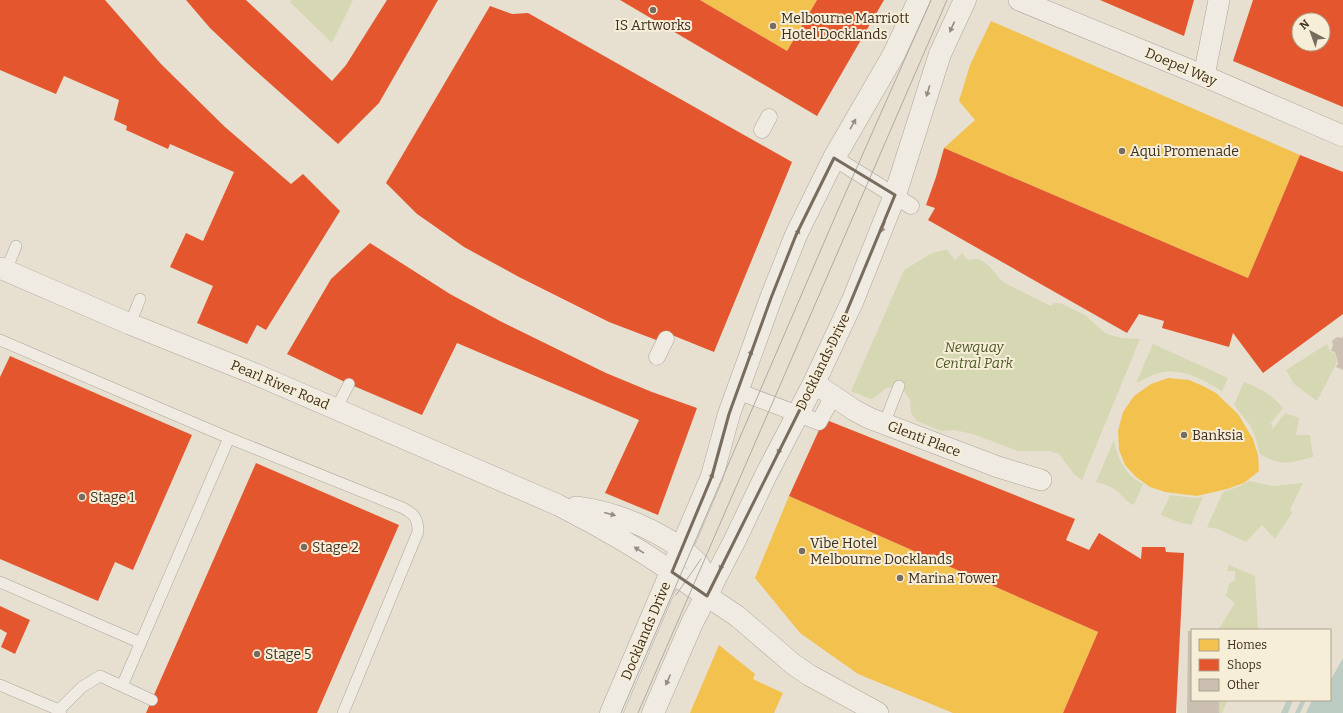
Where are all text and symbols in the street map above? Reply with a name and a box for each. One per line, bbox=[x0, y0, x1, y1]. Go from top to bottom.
marker: IS Artworks bbox=[648, 5, 658, 15]
place label: Melbourne Marriott Hotel Docklands bbox=[781, 10, 909, 43]
north arrow bbox=[1291, 12, 1331, 52]
place label: IS Artworks bbox=[615, 17, 691, 34]
text: N bbox=[1297, 17, 1313, 33]
marker: Melbourne Marriott Hotel Docklands bbox=[768, 21, 778, 31]
one-way arrow bbox=[949, 21, 955, 32]
street label: Doepel Way bbox=[1143, 44, 1220, 90]
one-way arrow bbox=[925, 85, 931, 97]
one-way arrow bbox=[850, 118, 857, 130]
place label: Aqui Promenade bbox=[1130, 143, 1239, 160]
marker: Aqui Promenade bbox=[1117, 146, 1127, 156]
one-way arrow bbox=[879, 222, 885, 234]
one-way arrow bbox=[794, 228, 800, 239]
street label: Docklands Drive bbox=[792, 311, 854, 413]
park label: Newquay Central Park bbox=[935, 339, 1013, 372]
one-way arrow bbox=[747, 348, 753, 360]
street label: Pearl River Road bbox=[228, 357, 332, 413]
street label: Glenti Place bbox=[885, 417, 963, 461]
place label: Banksia bbox=[1192, 427, 1243, 444]
marker: Banksia bbox=[1179, 430, 1189, 440]
one-way arrow bbox=[776, 443, 783, 454]
one-way arrow bbox=[708, 472, 714, 484]
place label: Stage 1 bbox=[90, 489, 135, 506]
marker: Stage 1 bbox=[77, 492, 87, 502]
one-way arrow bbox=[604, 511, 616, 517]
place label: Vibe Hotel Melbourne Docklands bbox=[810, 535, 952, 568]
place label: Stage 2 bbox=[312, 539, 359, 556]
marker: Stage 2 bbox=[299, 542, 309, 552]
one-way arrow bbox=[634, 546, 644, 554]
marker: Vibe Hotel Melbourne Docklands bbox=[797, 546, 807, 556]
one-way arrow bbox=[719, 560, 725, 571]
place label: Marina Tower bbox=[908, 570, 997, 587]
marker: Marina Tower bbox=[895, 573, 905, 583]
street label: Docklands Drive bbox=[618, 579, 674, 683]
legend bbox=[1191, 629, 1331, 701]
text: Homes bbox=[1227, 638, 1267, 652]
place label: Stage 5 bbox=[265, 646, 311, 663]
marker: Stage 5 bbox=[252, 649, 262, 659]
text: Shops bbox=[1227, 658, 1262, 672]
one-way arrow bbox=[664, 674, 670, 686]
text: Other bbox=[1227, 678, 1260, 692]

